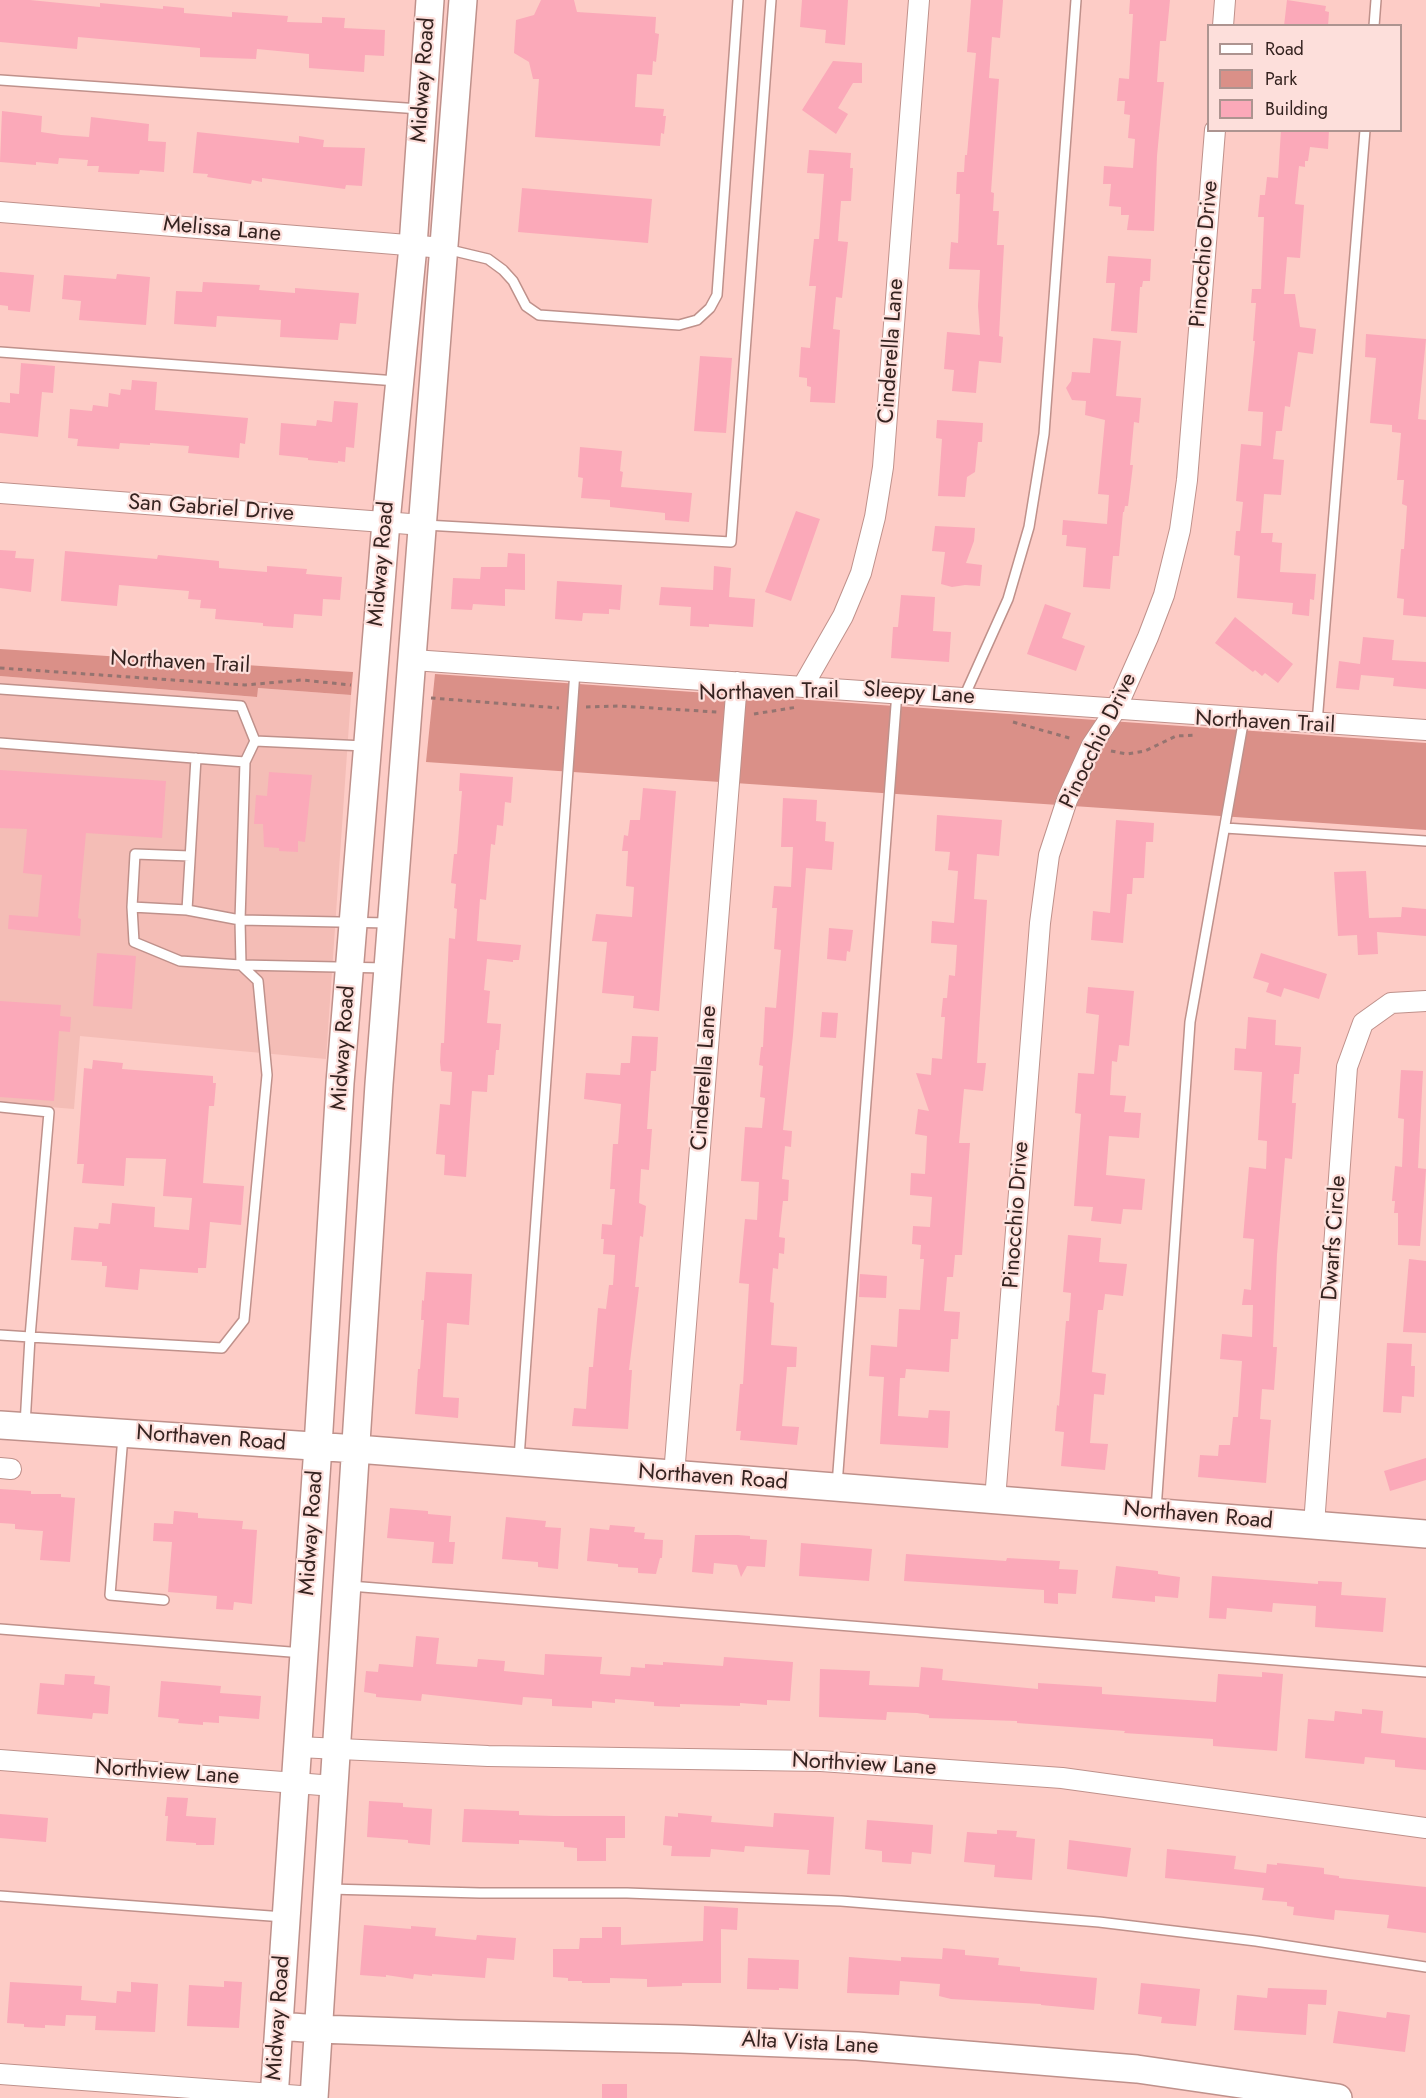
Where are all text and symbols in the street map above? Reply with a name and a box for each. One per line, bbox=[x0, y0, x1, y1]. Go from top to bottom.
street label: Midway Road bbox=[406, 17, 442, 143]
legend bbox=[1207, 24, 1402, 132]
text: Road bbox=[1265, 36, 1304, 62]
text: Park bbox=[1265, 66, 1297, 92]
text: Building bbox=[1265, 96, 1328, 122]
street label: Pinocchio Drive bbox=[1185, 180, 1225, 328]
street label: Melissa Lane bbox=[162, 212, 282, 248]
street label: Cinderella Lane bbox=[874, 278, 910, 424]
street label: San Gabriel Drive bbox=[127, 490, 295, 528]
street label: Midway Road bbox=[363, 500, 401, 628]
street label: Northaven Trail bbox=[109, 646, 251, 680]
street label: Pinocchio Drive bbox=[1055, 669, 1143, 813]
street label: Sleepy Lane bbox=[862, 677, 976, 711]
street label: Northaven Trail bbox=[699, 679, 839, 707]
street label: Northaven Trail bbox=[1194, 706, 1336, 740]
street label: Midway Road bbox=[326, 985, 362, 1111]
street label: Cinderella Lane bbox=[687, 1005, 723, 1151]
street label: Pinocchio Drive bbox=[999, 1141, 1035, 1289]
street label: Dwarfs Circle bbox=[1317, 1175, 1353, 1301]
street label: Northaven Road bbox=[135, 1421, 287, 1457]
street label: Northaven Road bbox=[637, 1460, 789, 1496]
street label: Midway Road bbox=[294, 1470, 330, 1596]
street label: Northaven Road bbox=[1122, 1496, 1274, 1536]
street label: Northview Lane bbox=[791, 1748, 937, 1782]
street label: Northview Lane bbox=[94, 1755, 240, 1791]
street label: Midway Road bbox=[261, 1955, 297, 2081]
street label: Alta Vista Lane bbox=[741, 2027, 879, 2061]

